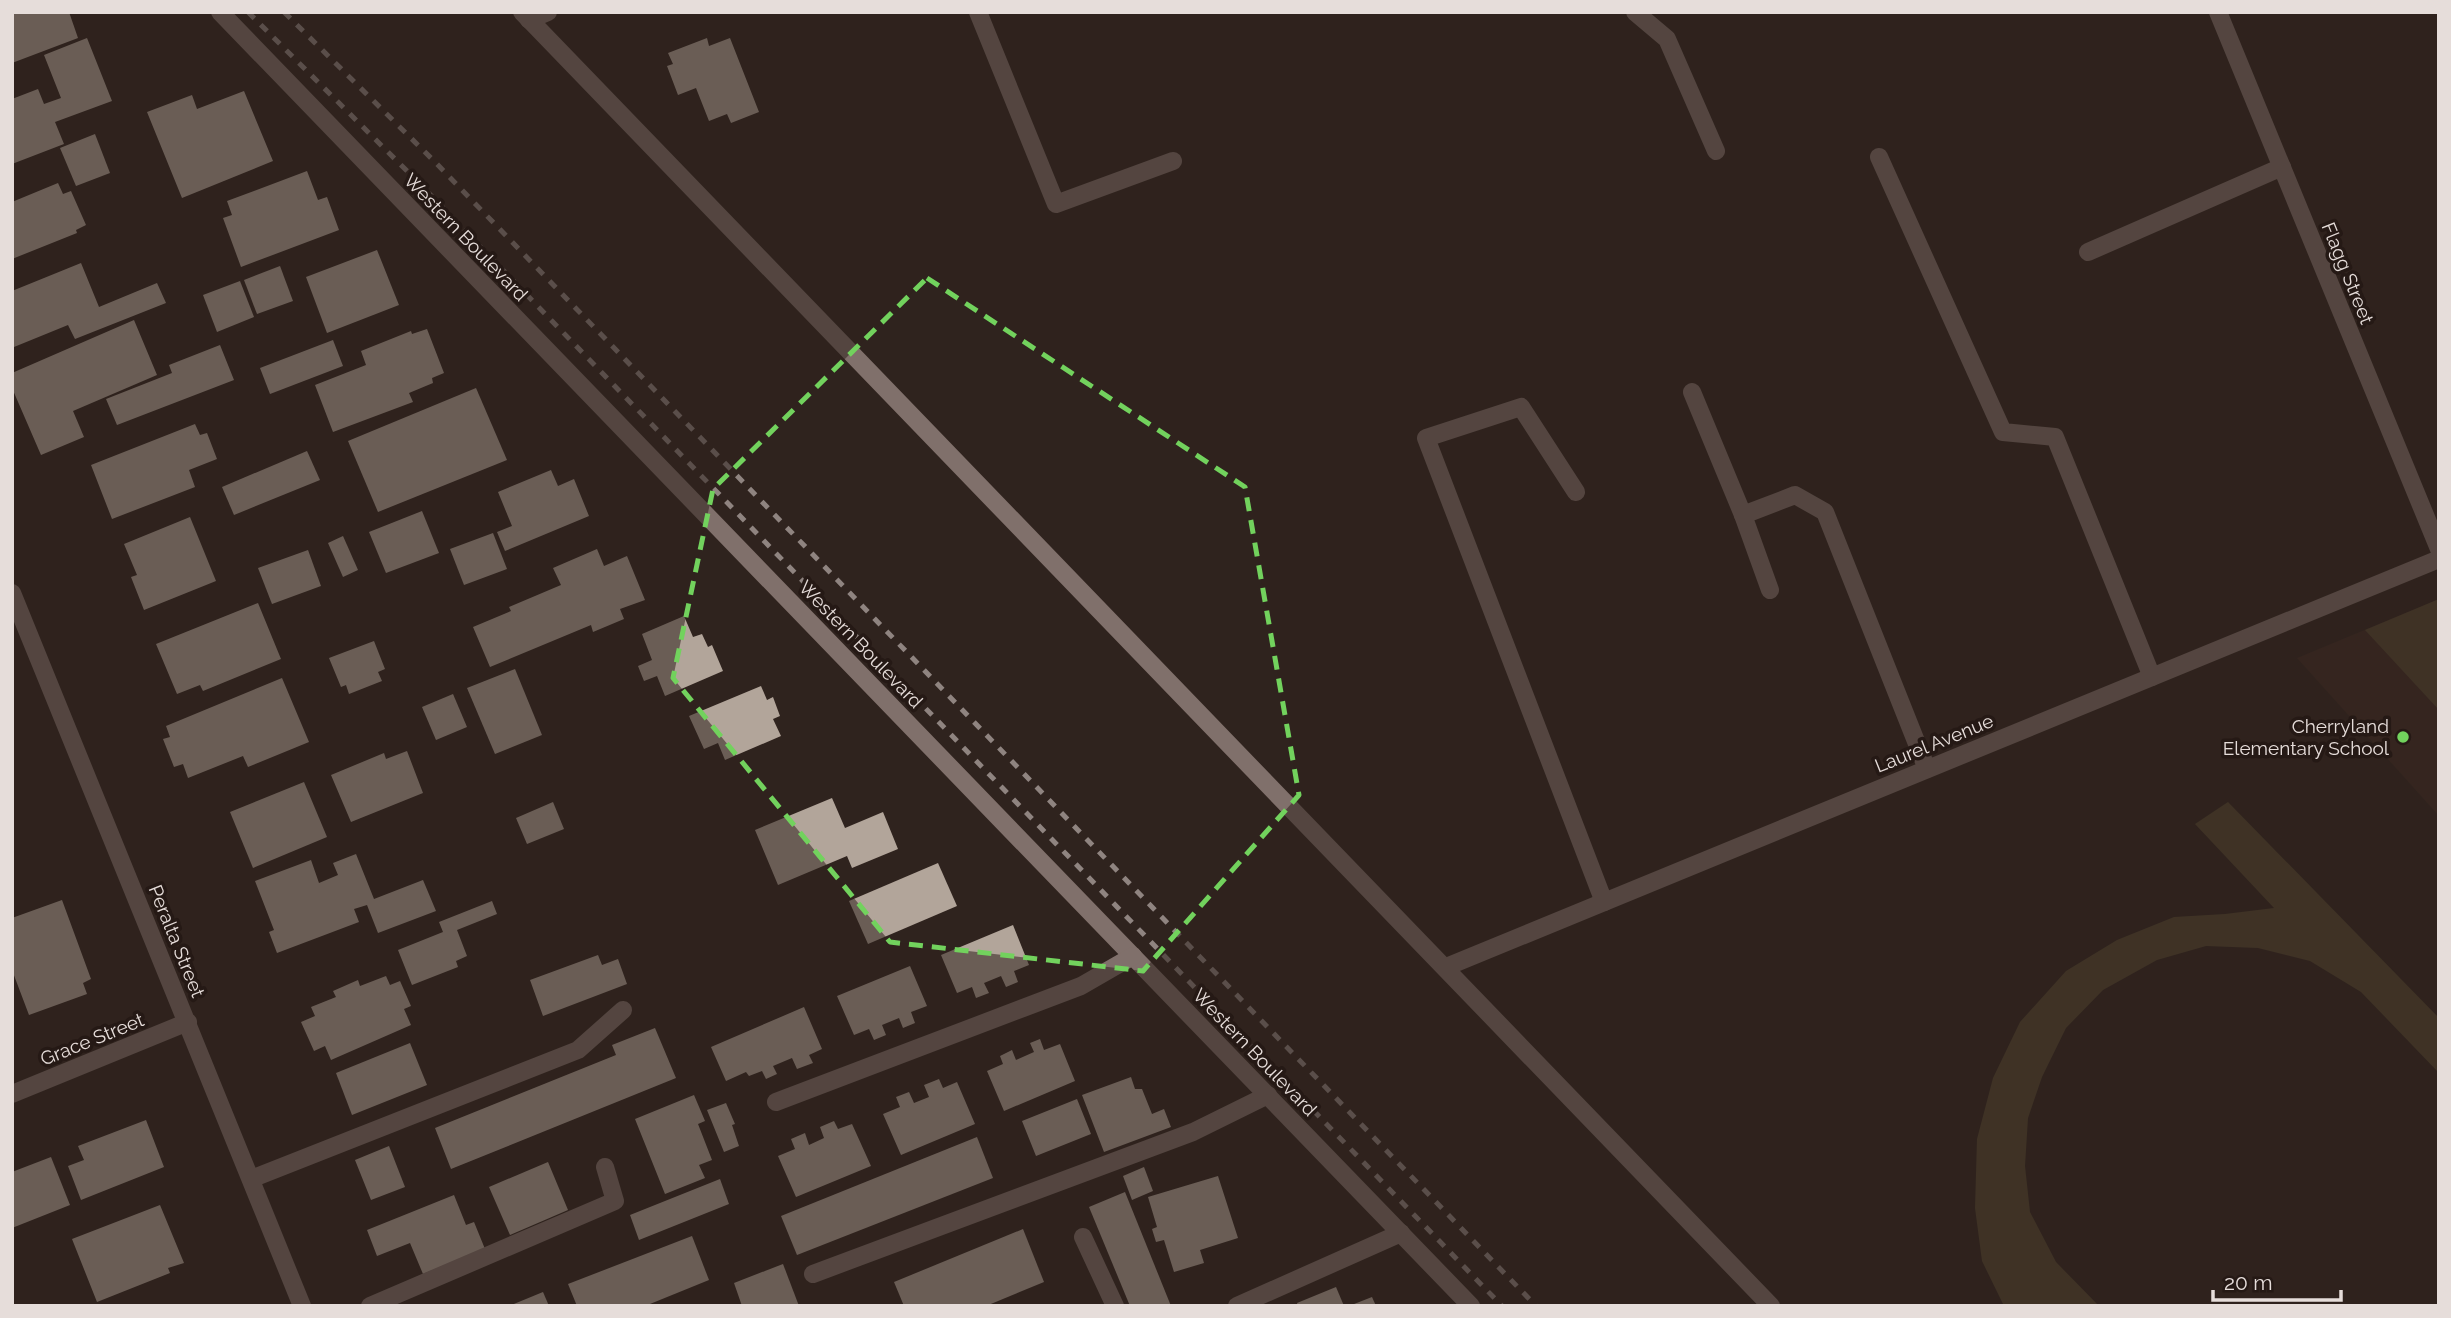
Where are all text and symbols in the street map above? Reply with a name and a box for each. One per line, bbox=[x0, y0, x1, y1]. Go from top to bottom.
street label: Western Boulevard bbox=[400, 169, 532, 305]
street label: Flagg Street bbox=[2318, 219, 2379, 328]
street label: Western Boulevard bbox=[795, 576, 927, 712]
street label: Laurel Avenue bbox=[1872, 709, 1996, 777]
place label: Cherryland Elementary School bbox=[2223, 715, 2390, 759]
marker: Cherryland Elementary School bbox=[2395, 729, 2411, 745]
street label: Peralta Street bbox=[144, 882, 210, 1001]
street label: Western Boulevard bbox=[1189, 984, 1321, 1120]
street label: Grace Street bbox=[37, 1008, 148, 1070]
scale bar bbox=[2213, 1258, 2341, 1302]
text: 20 m bbox=[2224, 1270, 2272, 1295]

